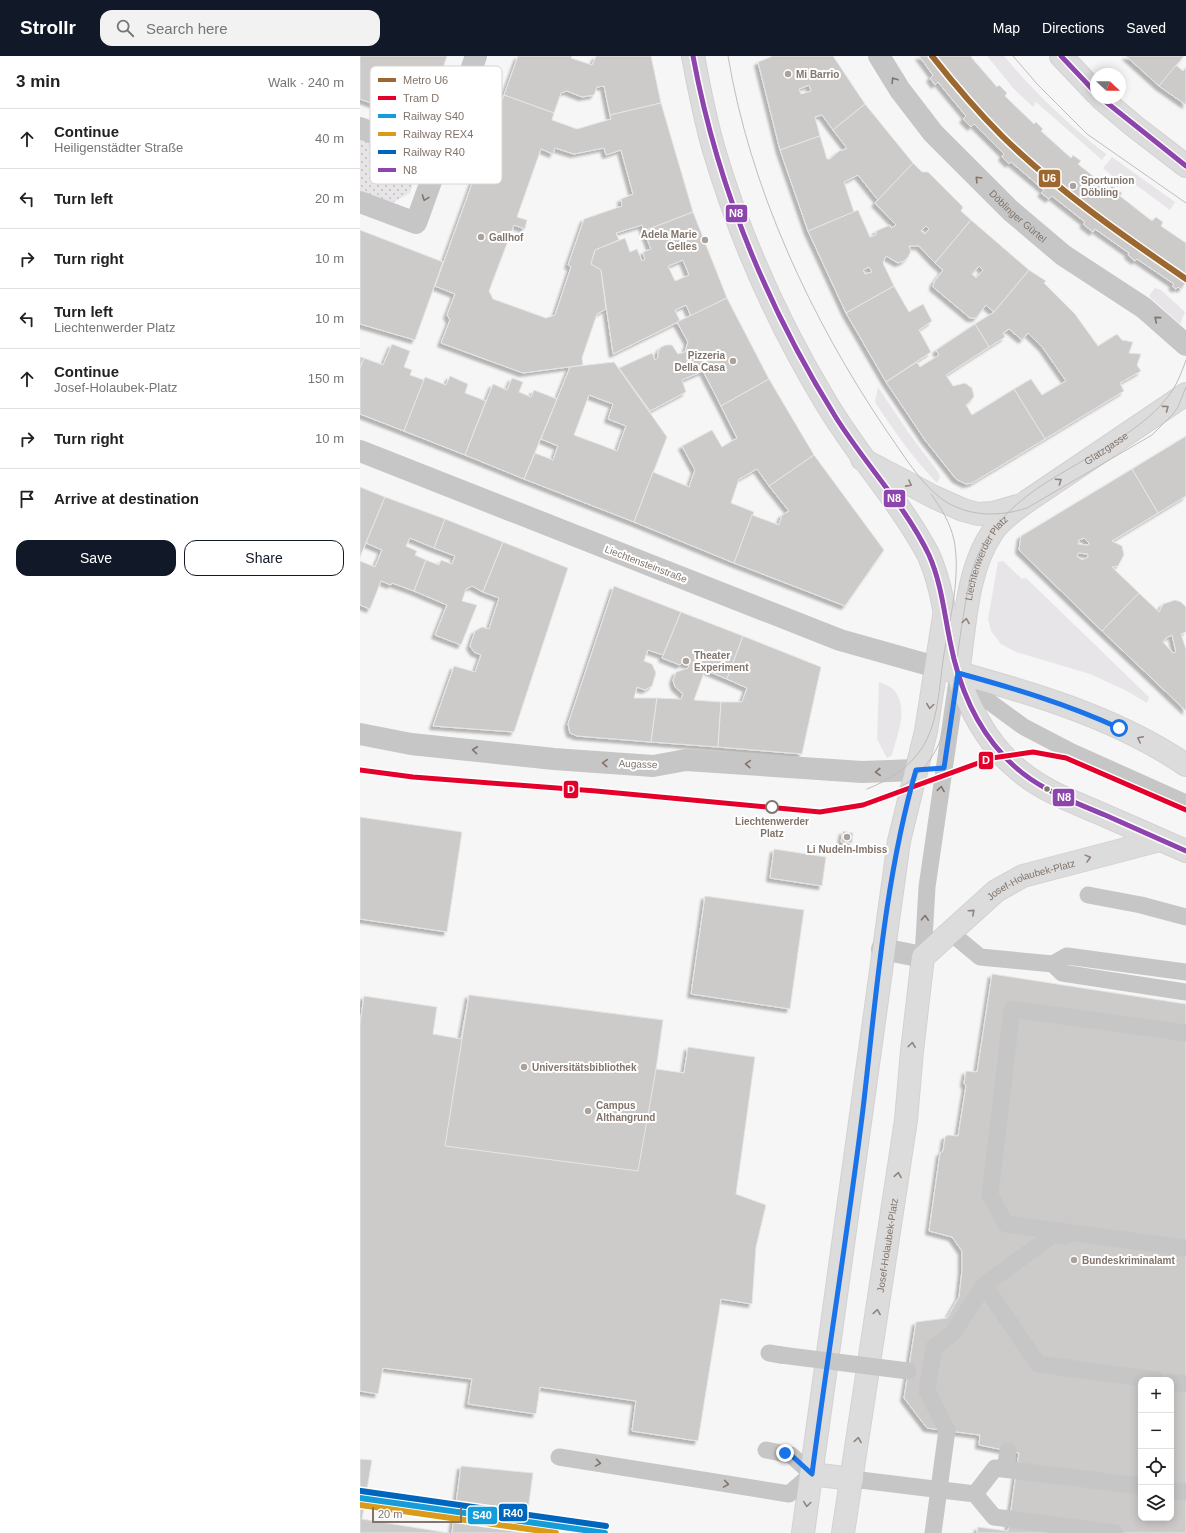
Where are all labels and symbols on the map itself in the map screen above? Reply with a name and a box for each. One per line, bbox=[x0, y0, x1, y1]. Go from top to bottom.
legend bbox=[370, 66, 502, 184]
north arrow bbox=[1090, 68, 1126, 104]
marker: Mi Barrio bbox=[783, 69, 793, 79]
place label: Mi Barrio bbox=[796, 69, 839, 80]
text: Metro U6 bbox=[403, 74, 448, 86]
one-way arrow bbox=[891, 77, 899, 84]
text: Tram D bbox=[403, 92, 439, 104]
text: Railway S40 bbox=[403, 110, 464, 122]
text: Railway REX4 bbox=[403, 128, 473, 140]
text: Railway R40 bbox=[403, 146, 465, 158]
text: N8 bbox=[403, 164, 417, 176]
line badge: U6 bbox=[1038, 169, 1061, 188]
text: U6 bbox=[1042, 172, 1056, 184]
place label: Sportunion Döbling bbox=[1081, 175, 1134, 198]
one-way arrow bbox=[976, 176, 983, 184]
marker: Sportunion Döbling bbox=[1068, 181, 1078, 191]
street label: Döblinger Gürtel bbox=[987, 187, 1049, 244]
one-way arrow bbox=[421, 194, 429, 201]
line badge: N8 bbox=[725, 204, 748, 223]
text: N8 bbox=[729, 207, 743, 219]
place label: Adela Marie Gelles bbox=[641, 229, 697, 252]
marker: Gallhof bbox=[476, 232, 486, 242]
place label: Gallhof bbox=[489, 232, 524, 243]
marker: Adela Marie Gelles bbox=[700, 235, 710, 245]
one-way arrow bbox=[1155, 316, 1162, 323]
place label: Pizzeria Della Casa bbox=[674, 350, 725, 373]
marker: Pizzeria Della Casa bbox=[728, 356, 738, 366]
one-way arrow bbox=[1162, 406, 1169, 413]
street label: Glatzgasse bbox=[1082, 429, 1130, 467]
one-way arrow bbox=[905, 479, 912, 486]
one-way arrow bbox=[1054, 479, 1061, 486]
line badge: N8 bbox=[883, 489, 906, 508]
text: N8 bbox=[887, 492, 901, 504]
street label: Liechtenwerder Platz bbox=[962, 513, 1010, 601]
street label: Liechtensteinstraße bbox=[603, 543, 689, 585]
one-way arrow bbox=[961, 617, 970, 624]
place label: Theater Experiment bbox=[694, 650, 749, 673]
marker: Theater Experiment bbox=[681, 656, 691, 666]
one-way arrow bbox=[926, 703, 935, 709]
route start bbox=[1110, 719, 1128, 737]
one-way arrow bbox=[1137, 736, 1145, 744]
one-way arrow bbox=[472, 746, 478, 755]
line badge: D bbox=[978, 751, 994, 770]
text: D bbox=[982, 754, 990, 766]
one-way arrow bbox=[602, 758, 608, 767]
street label: Augasse bbox=[618, 758, 658, 770]
one-way arrow bbox=[745, 760, 751, 769]
one-way arrow bbox=[874, 768, 880, 776]
line badge: D bbox=[563, 780, 579, 799]
text: D bbox=[567, 783, 575, 795]
unlabelled marker bbox=[1042, 784, 1052, 794]
one-way arrow bbox=[936, 786, 945, 793]
line badge: N8 bbox=[1052, 788, 1075, 807]
text: N8 bbox=[1057, 791, 1071, 803]
marker: Liechtenwerder Platz bbox=[765, 800, 779, 814]
place label: Liechtenwerder Platz bbox=[735, 816, 809, 839]
marker: Li Nudeln-Imbiss bbox=[842, 832, 852, 842]
place label: Li Nudeln-Imbiss bbox=[807, 844, 888, 855]
one-way arrow bbox=[1084, 854, 1091, 863]
street label: Josef-Holaubek-Platz bbox=[984, 857, 1076, 902]
one-way arrow bbox=[968, 910, 975, 917]
one-way arrow bbox=[921, 915, 929, 921]
one-way arrow bbox=[907, 1042, 916, 1049]
marker: Universitätsbibliothek bbox=[519, 1062, 529, 1072]
place label: Universitätsbibliothek bbox=[532, 1062, 637, 1073]
place label: Campus Althangrund bbox=[596, 1100, 655, 1123]
marker: Campus Althangrund bbox=[583, 1106, 593, 1116]
one-way arrow bbox=[893, 1172, 902, 1178]
street label: Josef-Holaubek-Platz bbox=[874, 1197, 899, 1293]
marker: Bundeskriminalamt bbox=[1069, 1255, 1079, 1265]
place label: Bundeskriminalamt bbox=[1082, 1255, 1175, 1266]
one-way arrow bbox=[872, 1309, 881, 1315]
one-way arrow bbox=[853, 1437, 862, 1443]
route end bbox=[776, 1444, 794, 1462]
one-way arrow bbox=[594, 1459, 601, 1467]
one-way arrow bbox=[723, 1479, 729, 1488]
one-way arrow bbox=[803, 1500, 812, 1507]
line badge: R40 bbox=[498, 1503, 528, 1522]
scale bar bbox=[372, 1505, 462, 1524]
line badge: S40 bbox=[467, 1506, 498, 1525]
text: R40 bbox=[503, 1507, 523, 1519]
text: S40 bbox=[472, 1509, 492, 1521]

